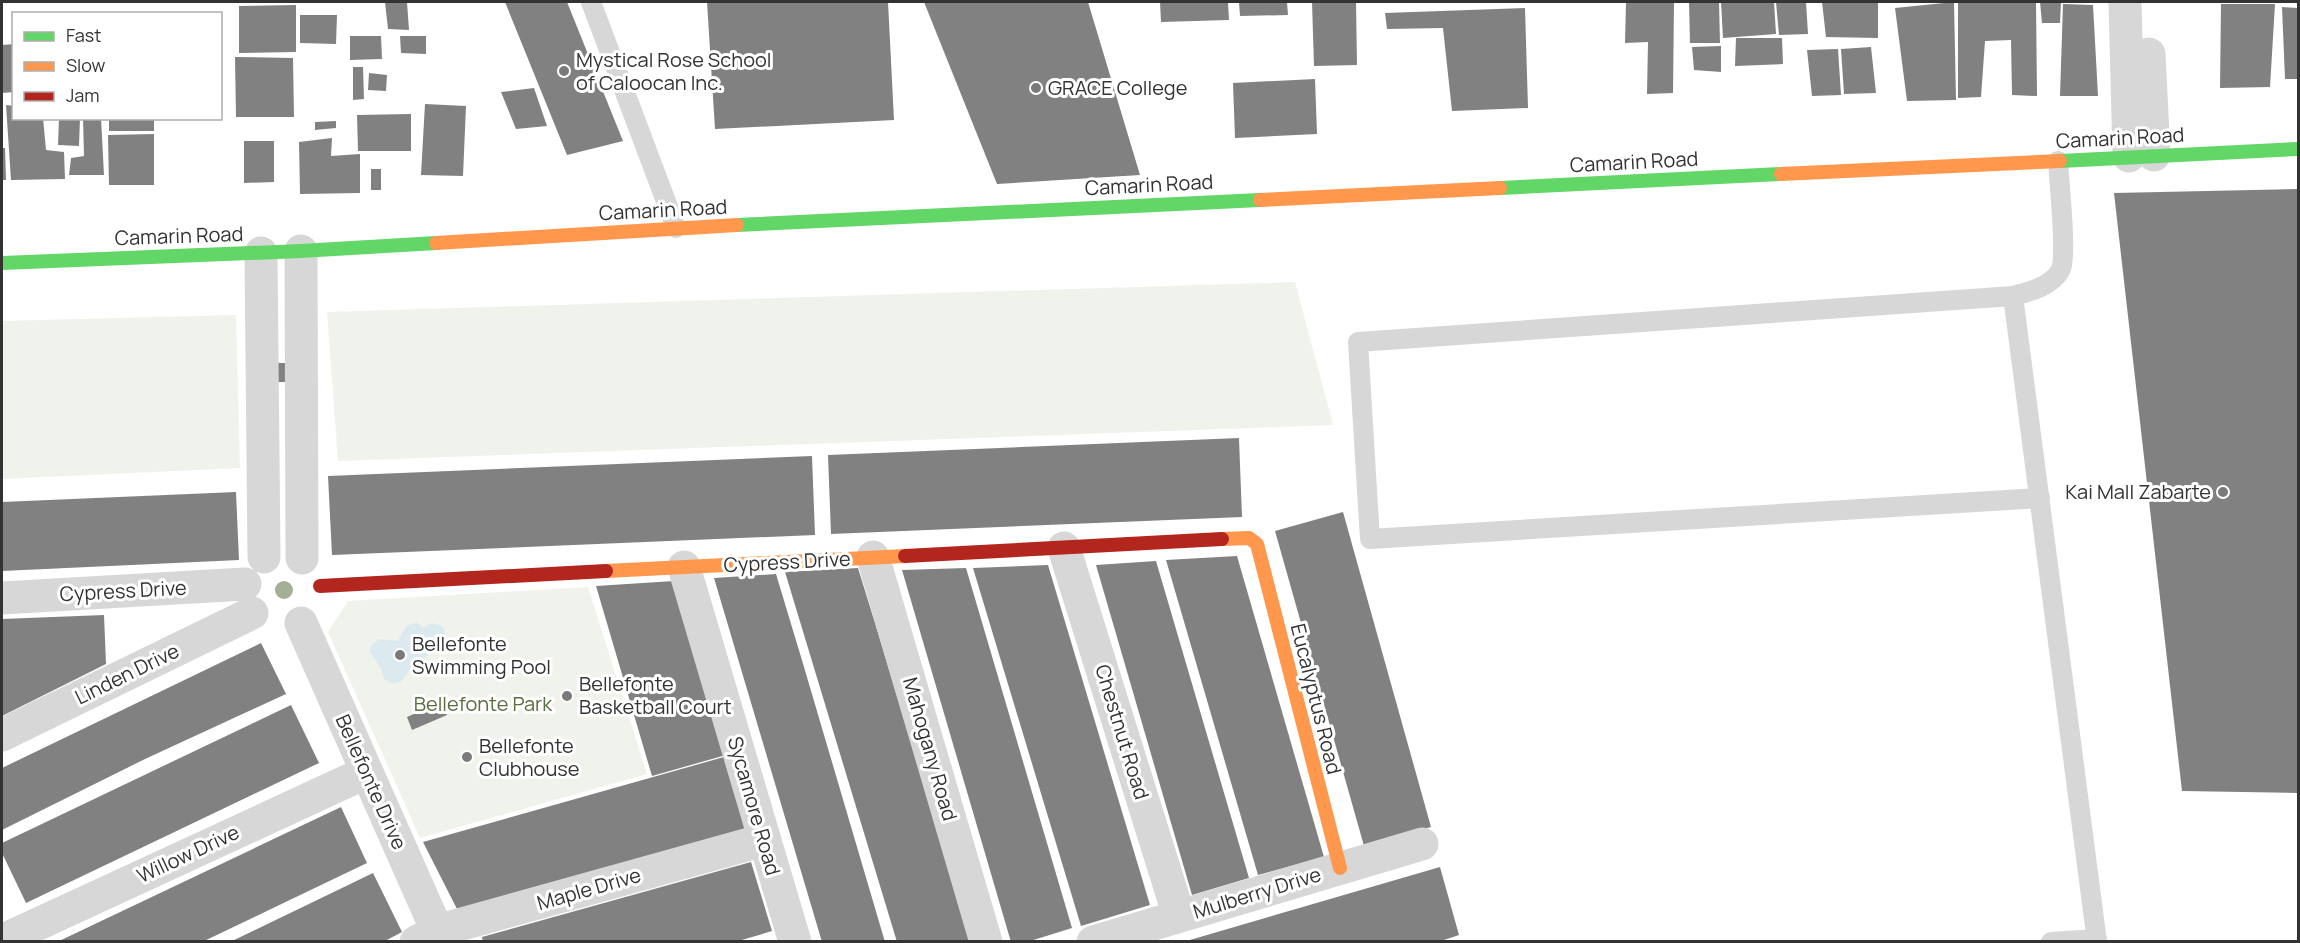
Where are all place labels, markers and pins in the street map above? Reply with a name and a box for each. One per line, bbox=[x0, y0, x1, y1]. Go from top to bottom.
place label: Mystical Rose School of Caloocan Inc. bbox=[576, 46, 771, 96]
marker: Mystical Rose School of Caloocan Inc. bbox=[557, 64, 571, 78]
place label: GRACE College bbox=[1048, 74, 1187, 101]
marker: GRACE College bbox=[1029, 81, 1043, 95]
place label: Kai Mall Zabarte bbox=[2065, 478, 2211, 505]
marker: Kai Mall Zabarte bbox=[2216, 485, 2230, 499]
place label: Bellefonte Swimming Pool bbox=[412, 630, 551, 680]
marker: Bellefonte Swimming Pool bbox=[393, 648, 407, 662]
place label: Bellefonte Basketball Court bbox=[579, 670, 732, 720]
marker: Bellefonte Basketball Court bbox=[560, 689, 574, 703]
place label: Bellefonte Clubhouse bbox=[479, 732, 579, 782]
marker: Bellefonte Clubhouse bbox=[460, 750, 474, 764]

